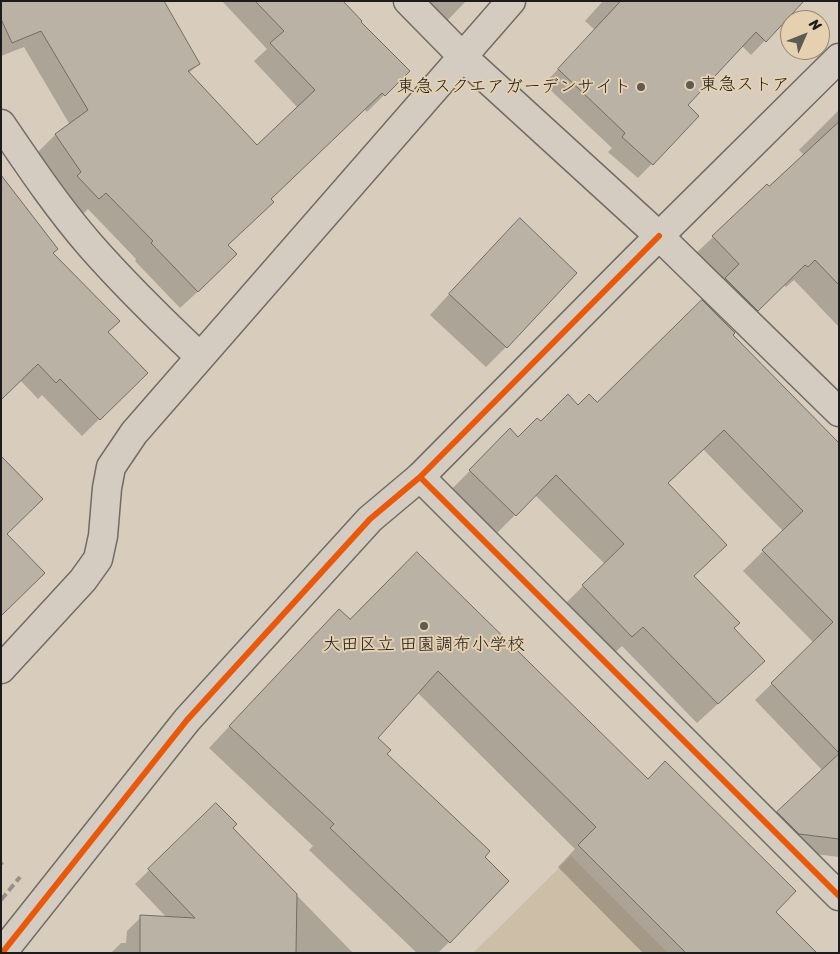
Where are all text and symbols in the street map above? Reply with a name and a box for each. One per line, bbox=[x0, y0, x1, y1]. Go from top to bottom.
north arrow bbox=[780, 10, 830, 60]
text: N bbox=[803, 13, 828, 37]
place label: 東急ストア bbox=[700, 74, 790, 96]
place label: 東急スクエアガーデンサイト bbox=[397, 76, 631, 98]
marker: 東急ストア bbox=[684, 79, 696, 91]
marker: 東急スクエアガーデンサイト bbox=[635, 81, 647, 93]
marker: 大田区立 田園調布小学校 bbox=[418, 620, 430, 632]
place label: 大田区立 田園調布小学校 bbox=[323, 634, 525, 656]

